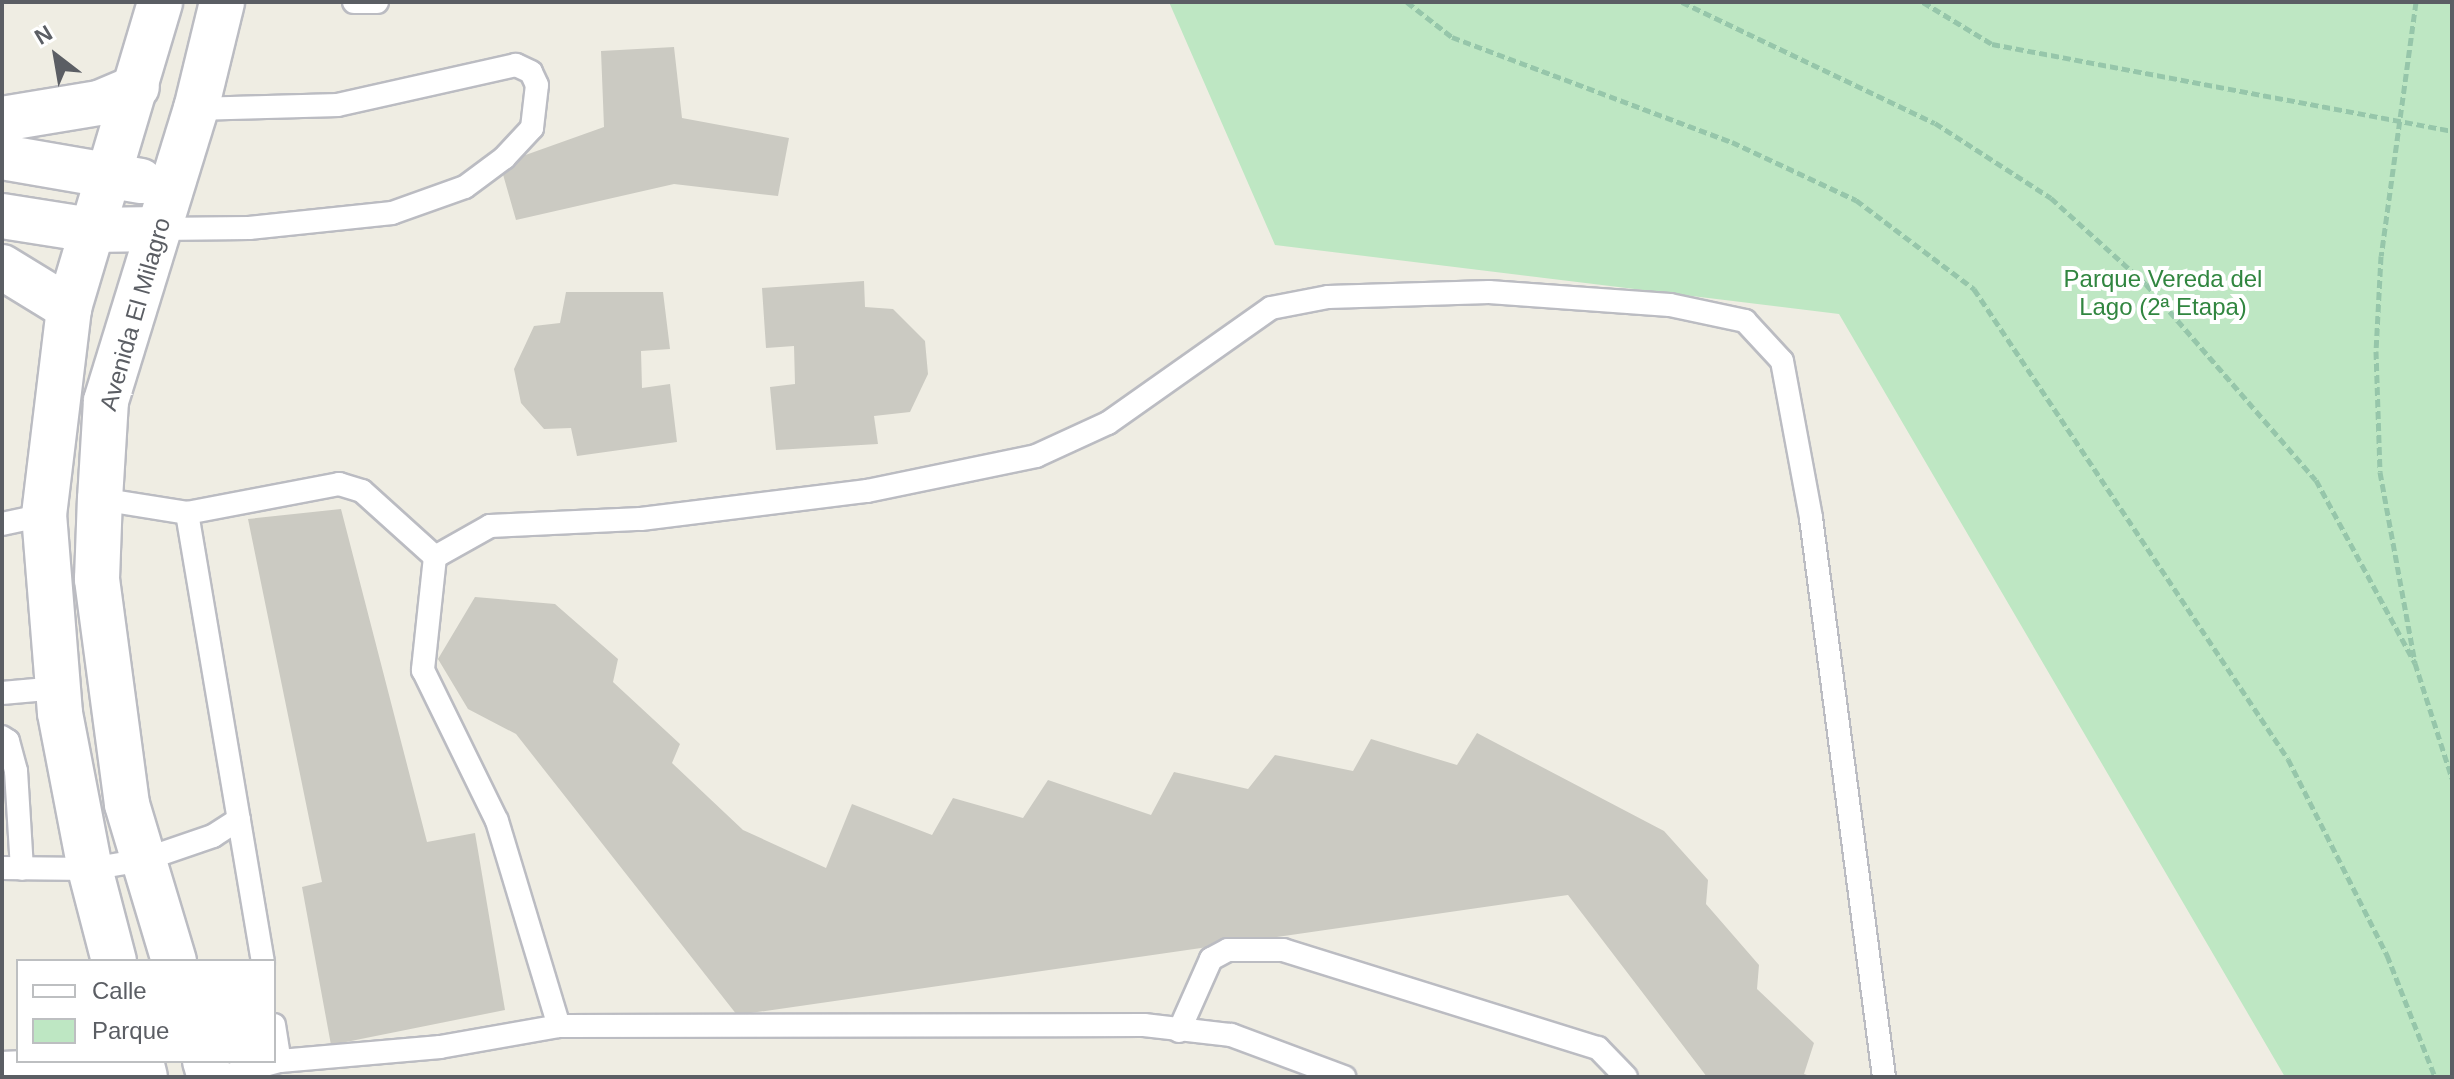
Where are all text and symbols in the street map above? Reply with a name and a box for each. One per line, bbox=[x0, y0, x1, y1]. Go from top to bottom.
north arrow bbox=[16, 16, 96, 96]
text: N bbox=[30, 20, 57, 50]
street label: Avenida El Milagro bbox=[94, 214, 176, 414]
park label: Parque Vereda del Lago (2ª Etapa) bbox=[2064, 265, 2262, 321]
legend bbox=[16, 959, 276, 1063]
text: Calle bbox=[92, 977, 147, 1004]
text: Parque bbox=[92, 1017, 169, 1044]

